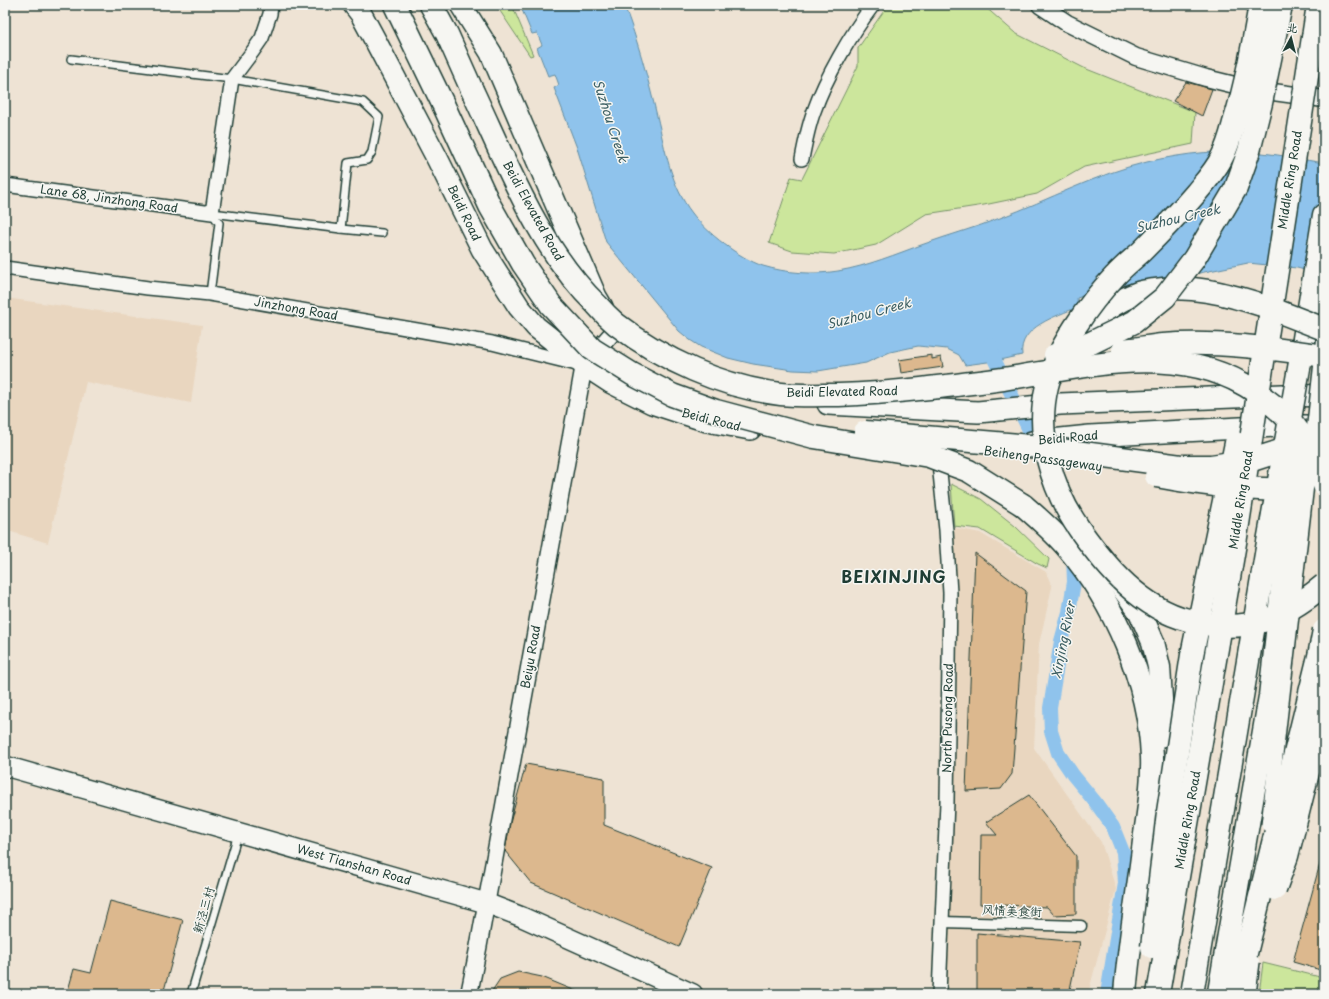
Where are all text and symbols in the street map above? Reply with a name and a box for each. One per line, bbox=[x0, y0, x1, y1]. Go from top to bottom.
north arrow bbox=[1271, 18, 1311, 58]
text: 北 bbox=[1286, 18, 1299, 37]
water label: Suzhou Creek bbox=[589, 77, 634, 166]
street label: Middle Ring Road bbox=[1272, 129, 1306, 230]
street label: Beidi Elevated Road bbox=[499, 157, 569, 264]
street label: Lane 68, Jinzhong Road bbox=[39, 179, 179, 217]
street label: Beidi Road bbox=[444, 181, 486, 244]
water label: Suzhou Creek bbox=[1134, 198, 1223, 236]
street label: Jinzhong Road bbox=[253, 292, 339, 324]
water label: Suzhou Creek bbox=[825, 292, 914, 333]
street label: Beidi Elevated Road bbox=[786, 381, 898, 401]
street label: Beidi Road bbox=[680, 403, 743, 435]
street label: Beidi Road bbox=[1037, 425, 1099, 449]
street label: Beiheng Passageway bbox=[983, 441, 1104, 475]
street label: Middle Ring Road bbox=[1223, 449, 1257, 550]
district label: BEIXINJING bbox=[841, 564, 947, 588]
water label: Xinjing River bbox=[1046, 598, 1080, 680]
street label: Beiyu Road bbox=[516, 624, 544, 690]
street label: North Pusong Road bbox=[937, 663, 957, 773]
street label: Middle Ring Road bbox=[1169, 769, 1205, 870]
street label: West Tianshan Road bbox=[295, 839, 414, 889]
street label: 新泾三村 bbox=[188, 884, 218, 935]
street label: 风情美食街 bbox=[982, 900, 1042, 920]

